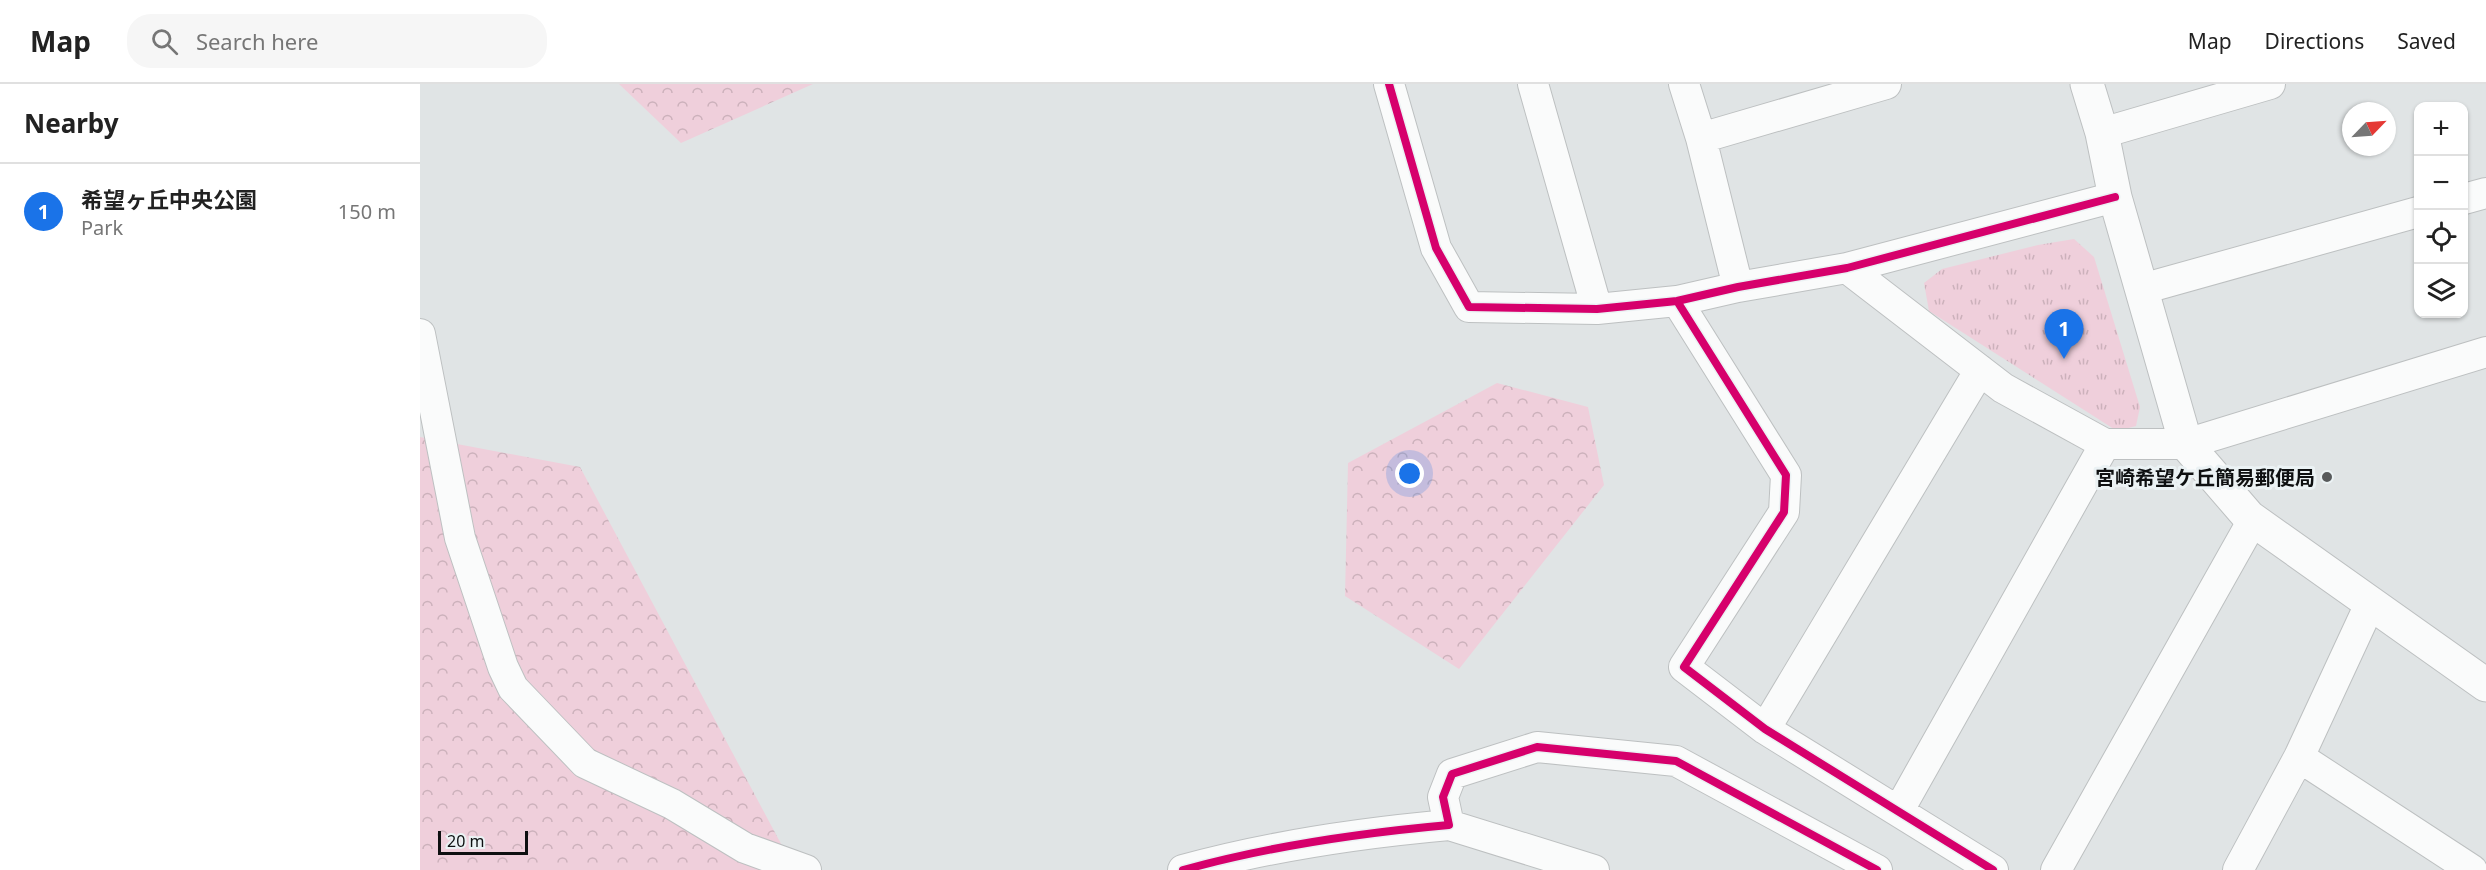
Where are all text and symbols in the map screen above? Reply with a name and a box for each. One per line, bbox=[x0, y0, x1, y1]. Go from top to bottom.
search box bbox=[127, 14, 547, 68]
text: Map bbox=[30, 22, 91, 60]
icon: search bbox=[148, 25, 181, 58]
text: Search here bbox=[196, 26, 318, 56]
text: Map bbox=[2188, 27, 2232, 55]
text: Directions bbox=[2265, 27, 2364, 55]
text: Saved bbox=[2397, 27, 2456, 55]
north arrow bbox=[2342, 102, 2396, 156]
map controls bbox=[2414, 102, 2468, 318]
button: + bbox=[2414, 102, 2468, 156]
text: Nearby bbox=[24, 105, 119, 141]
button: − bbox=[2414, 156, 2468, 210]
text: 希望ヶ丘中央公園 bbox=[81, 184, 257, 214]
text: 1 bbox=[38, 198, 49, 225]
text: 150 m bbox=[338, 198, 396, 225]
button: locate bbox=[2414, 210, 2468, 264]
text: Park bbox=[81, 214, 123, 241]
button: layers bbox=[2414, 264, 2468, 318]
pin: 1 bbox=[2044, 310, 2084, 359]
your location bbox=[1395, 459, 1424, 488]
place label: 宮崎希望ケ丘簡易郵便局 bbox=[2095, 464, 2315, 491]
marker: 宮崎希望ケ丘簡易郵便局 bbox=[2320, 470, 2334, 484]
scale bar bbox=[438, 828, 528, 856]
text: 20 m bbox=[447, 830, 484, 852]

